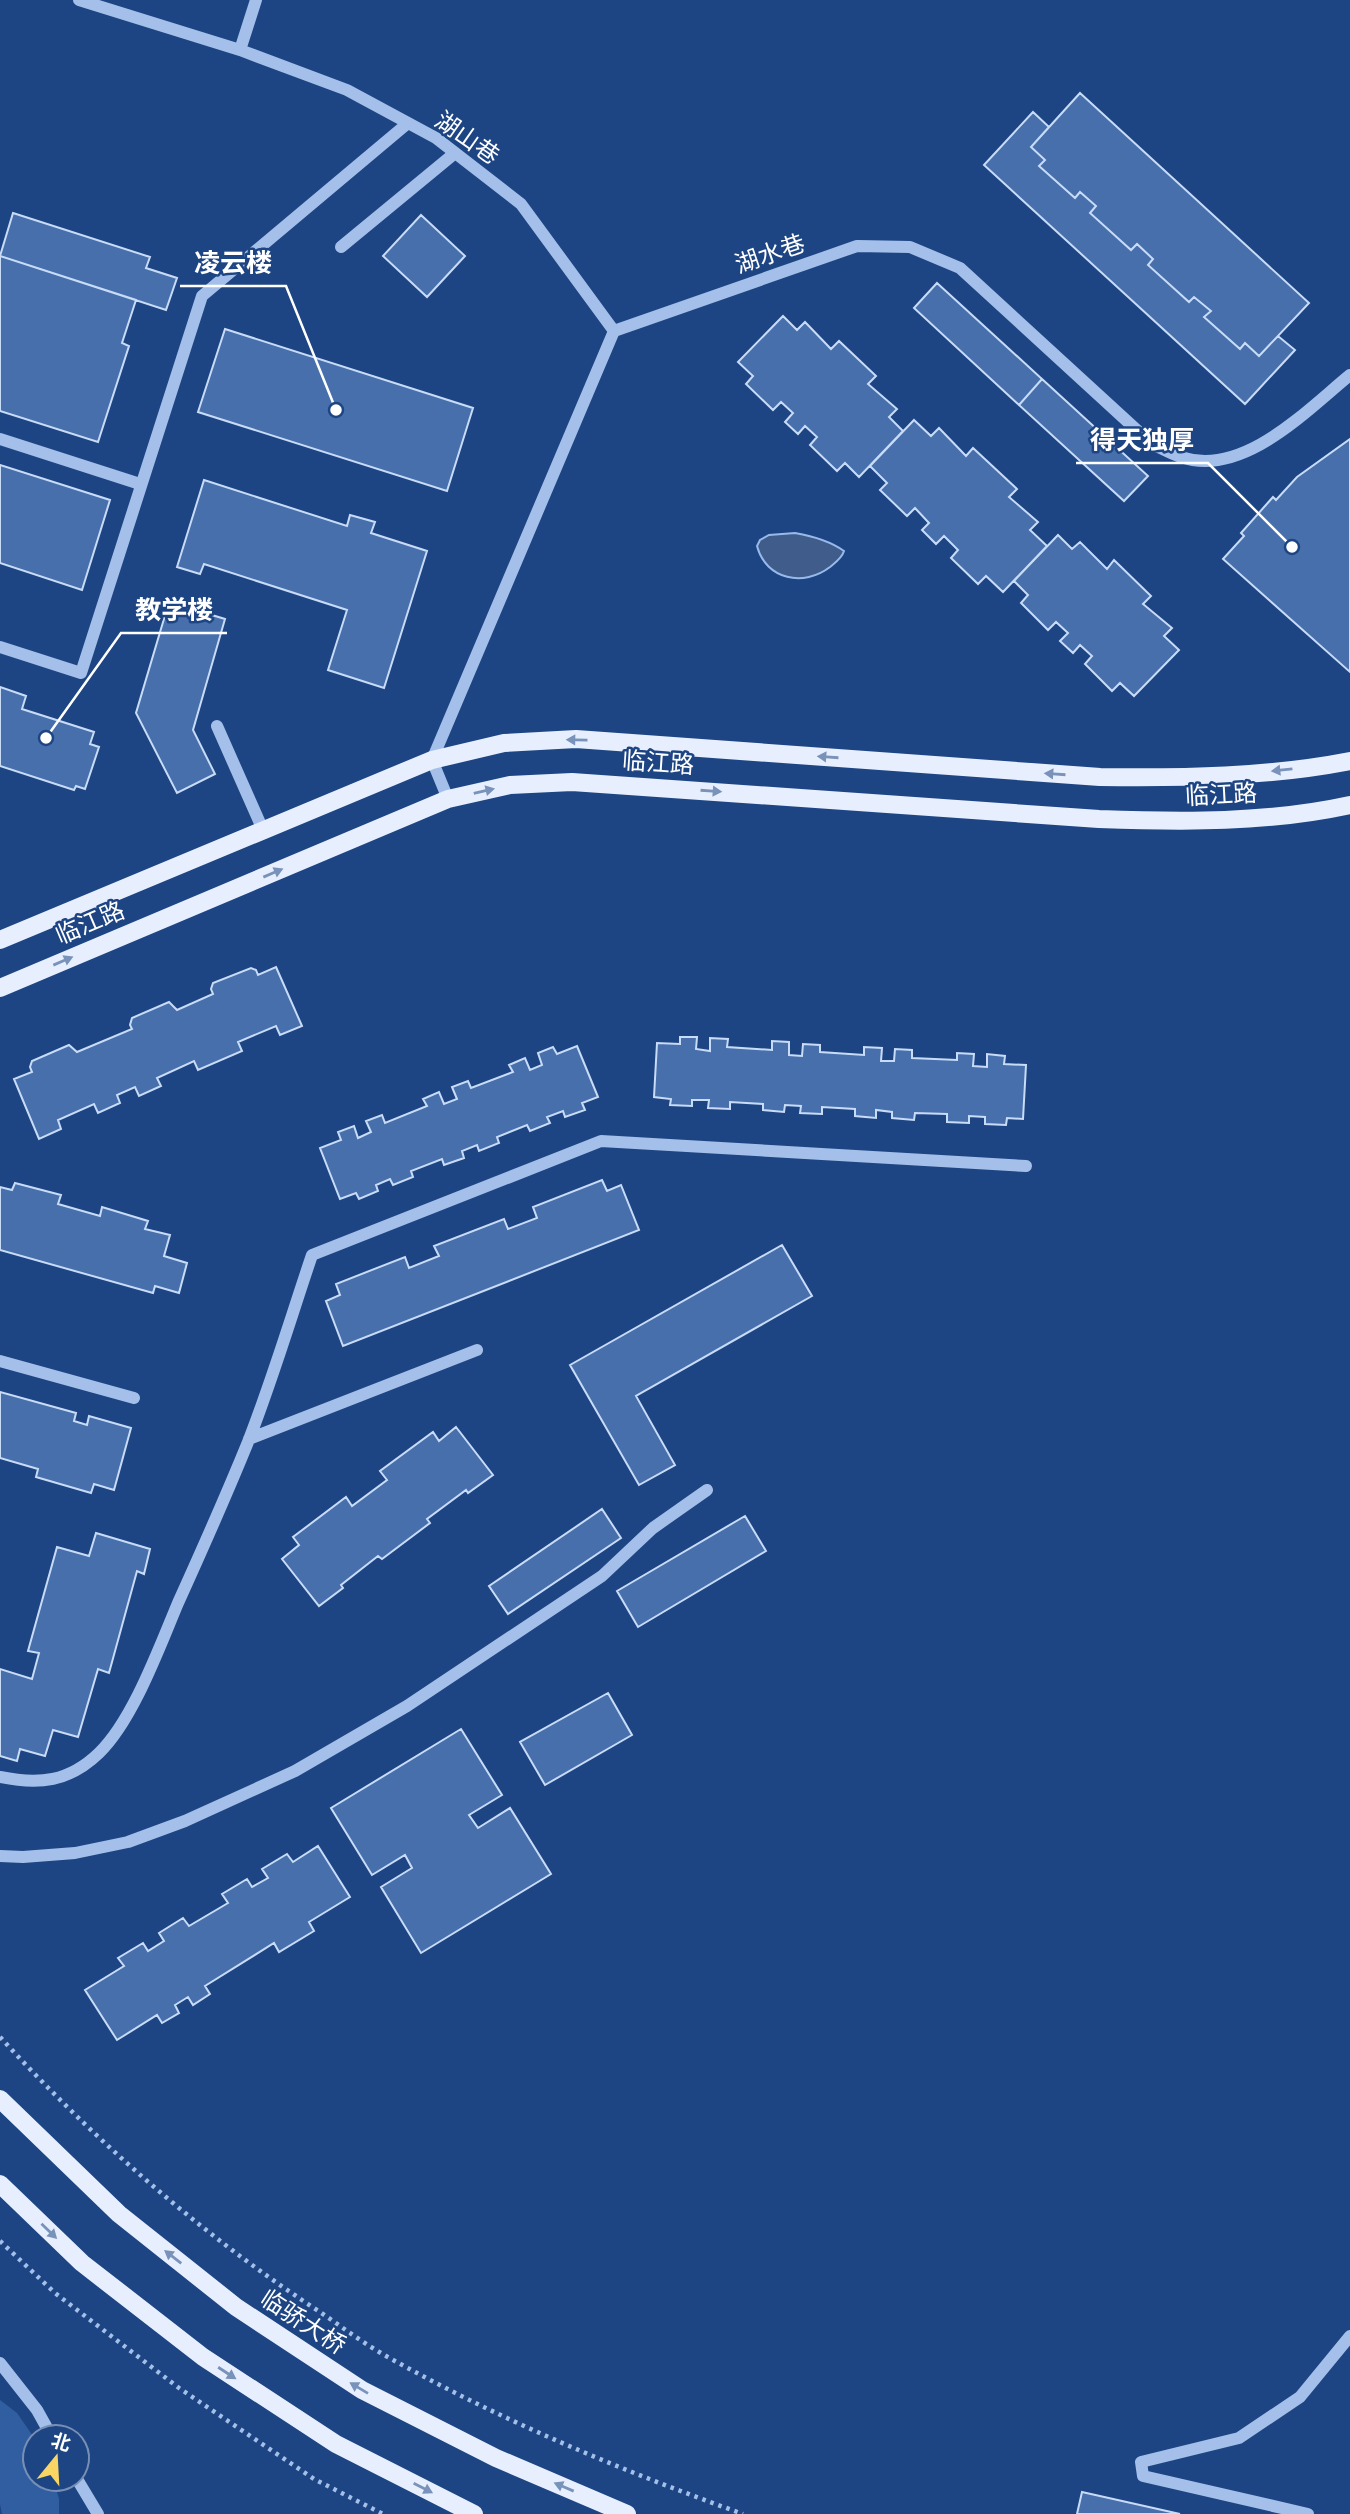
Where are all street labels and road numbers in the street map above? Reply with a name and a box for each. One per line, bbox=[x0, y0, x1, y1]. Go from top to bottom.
street label: 湖山巷 bbox=[430, 105, 505, 169]
street label: 湖水巷 bbox=[731, 228, 808, 278]
street label: 临江路 bbox=[621, 746, 695, 778]
street label: 临江路 bbox=[1184, 778, 1258, 810]
street label: 临江路 bbox=[51, 895, 128, 949]
street label: 临骄大桥 bbox=[256, 2283, 351, 2359]

